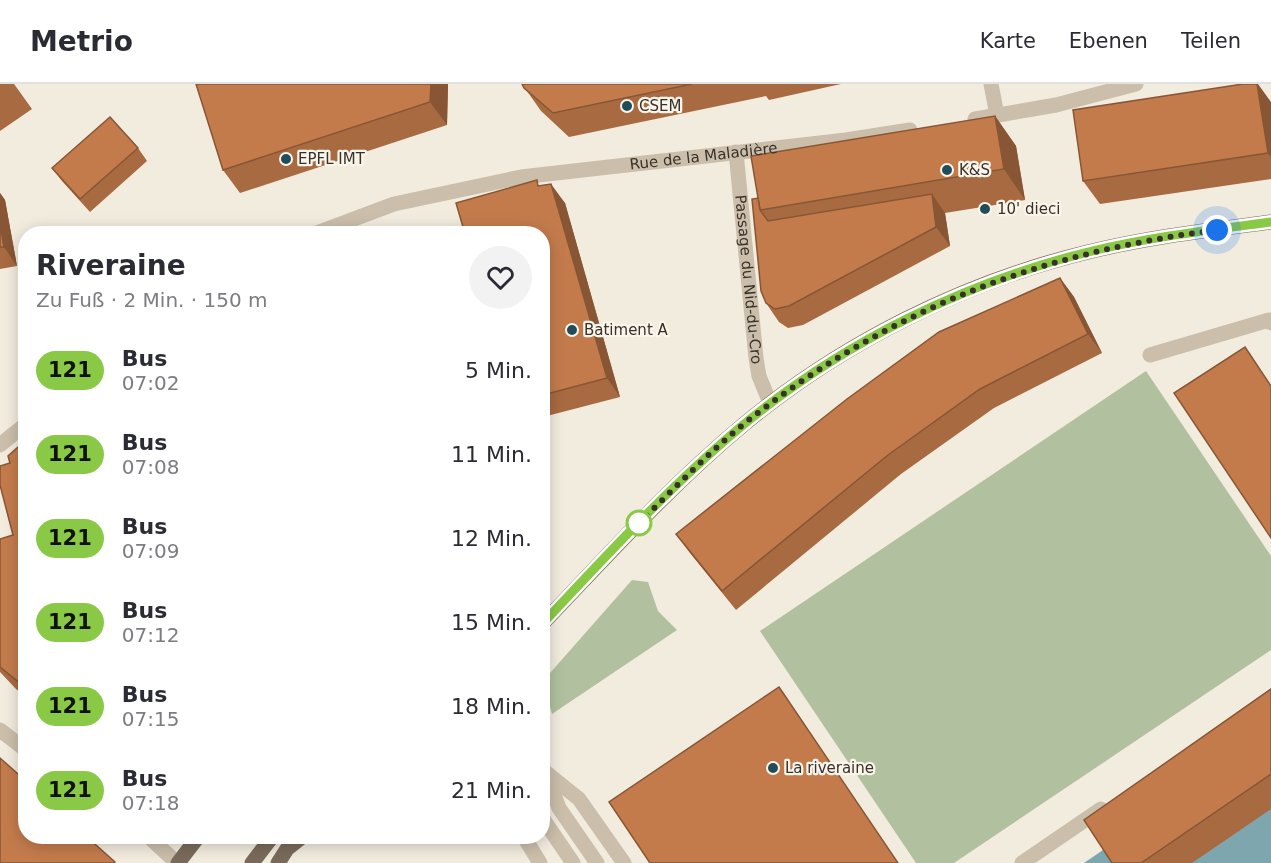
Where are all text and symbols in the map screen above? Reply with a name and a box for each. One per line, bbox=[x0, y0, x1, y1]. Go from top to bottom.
text: Metrio bbox=[30, 25, 133, 58]
text: Karte bbox=[980, 29, 1036, 53]
text: Ebenen bbox=[1069, 29, 1148, 53]
text: Teilen bbox=[1181, 29, 1241, 53]
place label: CSEM bbox=[639, 97, 681, 115]
marker: CSEM bbox=[620, 99, 634, 113]
street label: Rue de la Maladière bbox=[629, 139, 778, 174]
place label: EPFL IMT bbox=[298, 150, 366, 168]
marker: EPFL IMT bbox=[279, 152, 293, 166]
place label: K&S bbox=[959, 161, 990, 179]
marker: K&S bbox=[940, 163, 954, 177]
street label: Passage du Nid-du-Cro bbox=[731, 194, 766, 366]
place label: 10' dieci bbox=[997, 200, 1060, 218]
marker: 10' dieci bbox=[978, 202, 992, 216]
your location bbox=[1202, 215, 1232, 245]
button: heart bbox=[469, 246, 532, 309]
text: Riveraine bbox=[36, 249, 186, 282]
text: Zu Fuß · 2 Min. · 150 m bbox=[36, 288, 268, 312]
place label: Batiment A bbox=[584, 321, 669, 339]
marker: Batiment A bbox=[565, 323, 579, 337]
text: Bus bbox=[122, 346, 167, 371]
text: 121 bbox=[48, 358, 92, 382]
text: 5 Min. bbox=[465, 358, 532, 383]
text: 07:02 bbox=[122, 371, 179, 395]
text: Bus bbox=[122, 430, 167, 455]
text: 121 bbox=[48, 442, 92, 466]
text: 11 Min. bbox=[451, 442, 532, 467]
text: 07:08 bbox=[122, 455, 179, 479]
unlabelled marker bbox=[626, 510, 652, 536]
text: Bus bbox=[122, 514, 167, 539]
text: 121 bbox=[48, 526, 92, 550]
text: 12 Min. bbox=[451, 526, 532, 551]
text: 07:09 bbox=[122, 539, 179, 563]
text: Bus bbox=[122, 598, 167, 623]
text: 121 bbox=[48, 610, 92, 634]
text: 15 Min. bbox=[451, 610, 532, 635]
text: 07:12 bbox=[122, 623, 179, 647]
text: Bus bbox=[122, 682, 167, 707]
text: 121 bbox=[48, 694, 92, 718]
text: 18 Min. bbox=[451, 694, 532, 719]
text: 07:15 bbox=[122, 707, 179, 731]
place label: La riveraine bbox=[785, 759, 874, 777]
marker: La riveraine bbox=[766, 761, 780, 775]
text: Bus bbox=[122, 766, 167, 791]
text: 121 bbox=[48, 778, 92, 802]
text: 21 Min. bbox=[451, 778, 532, 803]
text: 07:18 bbox=[122, 791, 179, 815]

